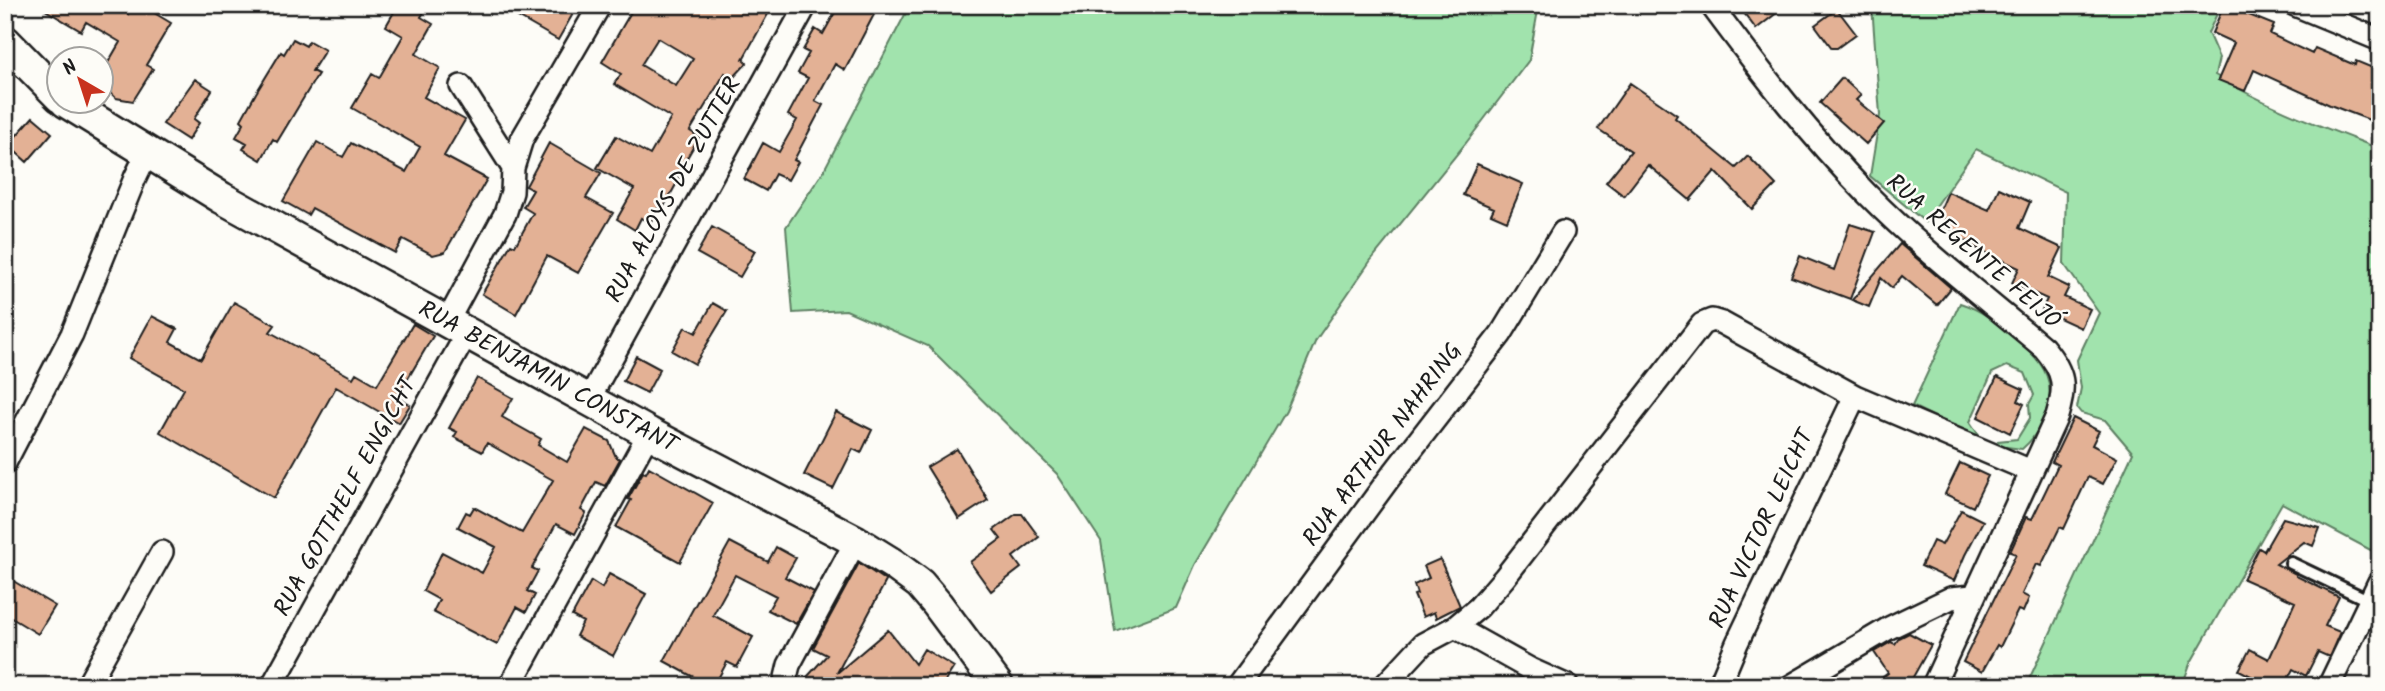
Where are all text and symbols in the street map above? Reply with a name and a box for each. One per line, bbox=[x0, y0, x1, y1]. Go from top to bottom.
north arrow bbox=[46, 46, 116, 116]
text: N bbox=[56, 53, 85, 84]
street label: RUA ALOYS DE ZUTTER bbox=[596, 70, 752, 310]
street label: RUA REGENTE FEIJÓ bbox=[1876, 164, 2071, 340]
street label: RUA BENJAMIN CONSTANT bbox=[411, 290, 686, 465]
street label: RUA ARTHUR NAHRING bbox=[1293, 334, 1473, 556]
street label: RUA GOTTHELF ENGICHT bbox=[264, 368, 429, 624]
street label: RUA VICTOR LEICHT bbox=[1699, 421, 1826, 635]

